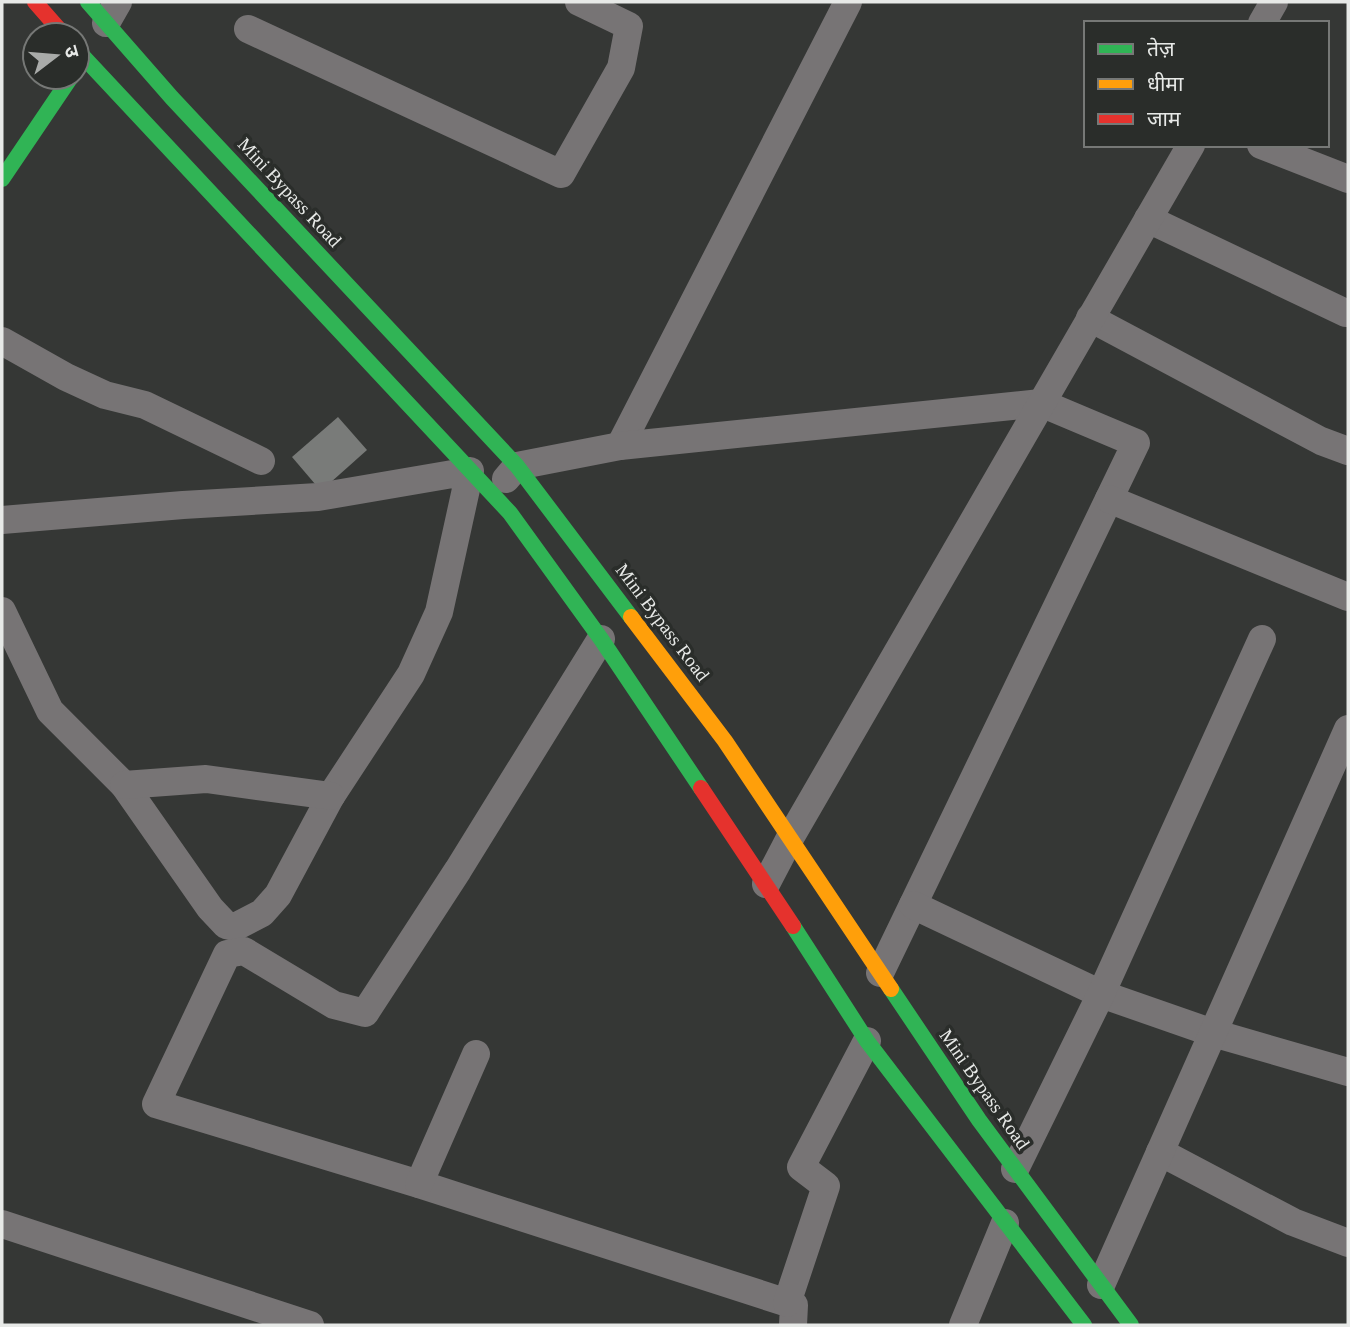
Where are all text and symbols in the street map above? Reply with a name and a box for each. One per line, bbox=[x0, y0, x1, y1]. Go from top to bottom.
north arrow bbox=[21, 21, 91, 91]
legend bbox=[1084, 21, 1329, 147]
text: तेज़ bbox=[1147, 37, 1175, 61]
text: उ bbox=[60, 43, 84, 61]
text: धीमा bbox=[1147, 72, 1184, 96]
text: जाम bbox=[1147, 107, 1181, 131]
street label: Mini Bypass Road bbox=[234, 133, 346, 252]
street label: Mini Bypass Road bbox=[612, 559, 714, 686]
street label: Mini Bypass Road bbox=[935, 1025, 1034, 1154]

